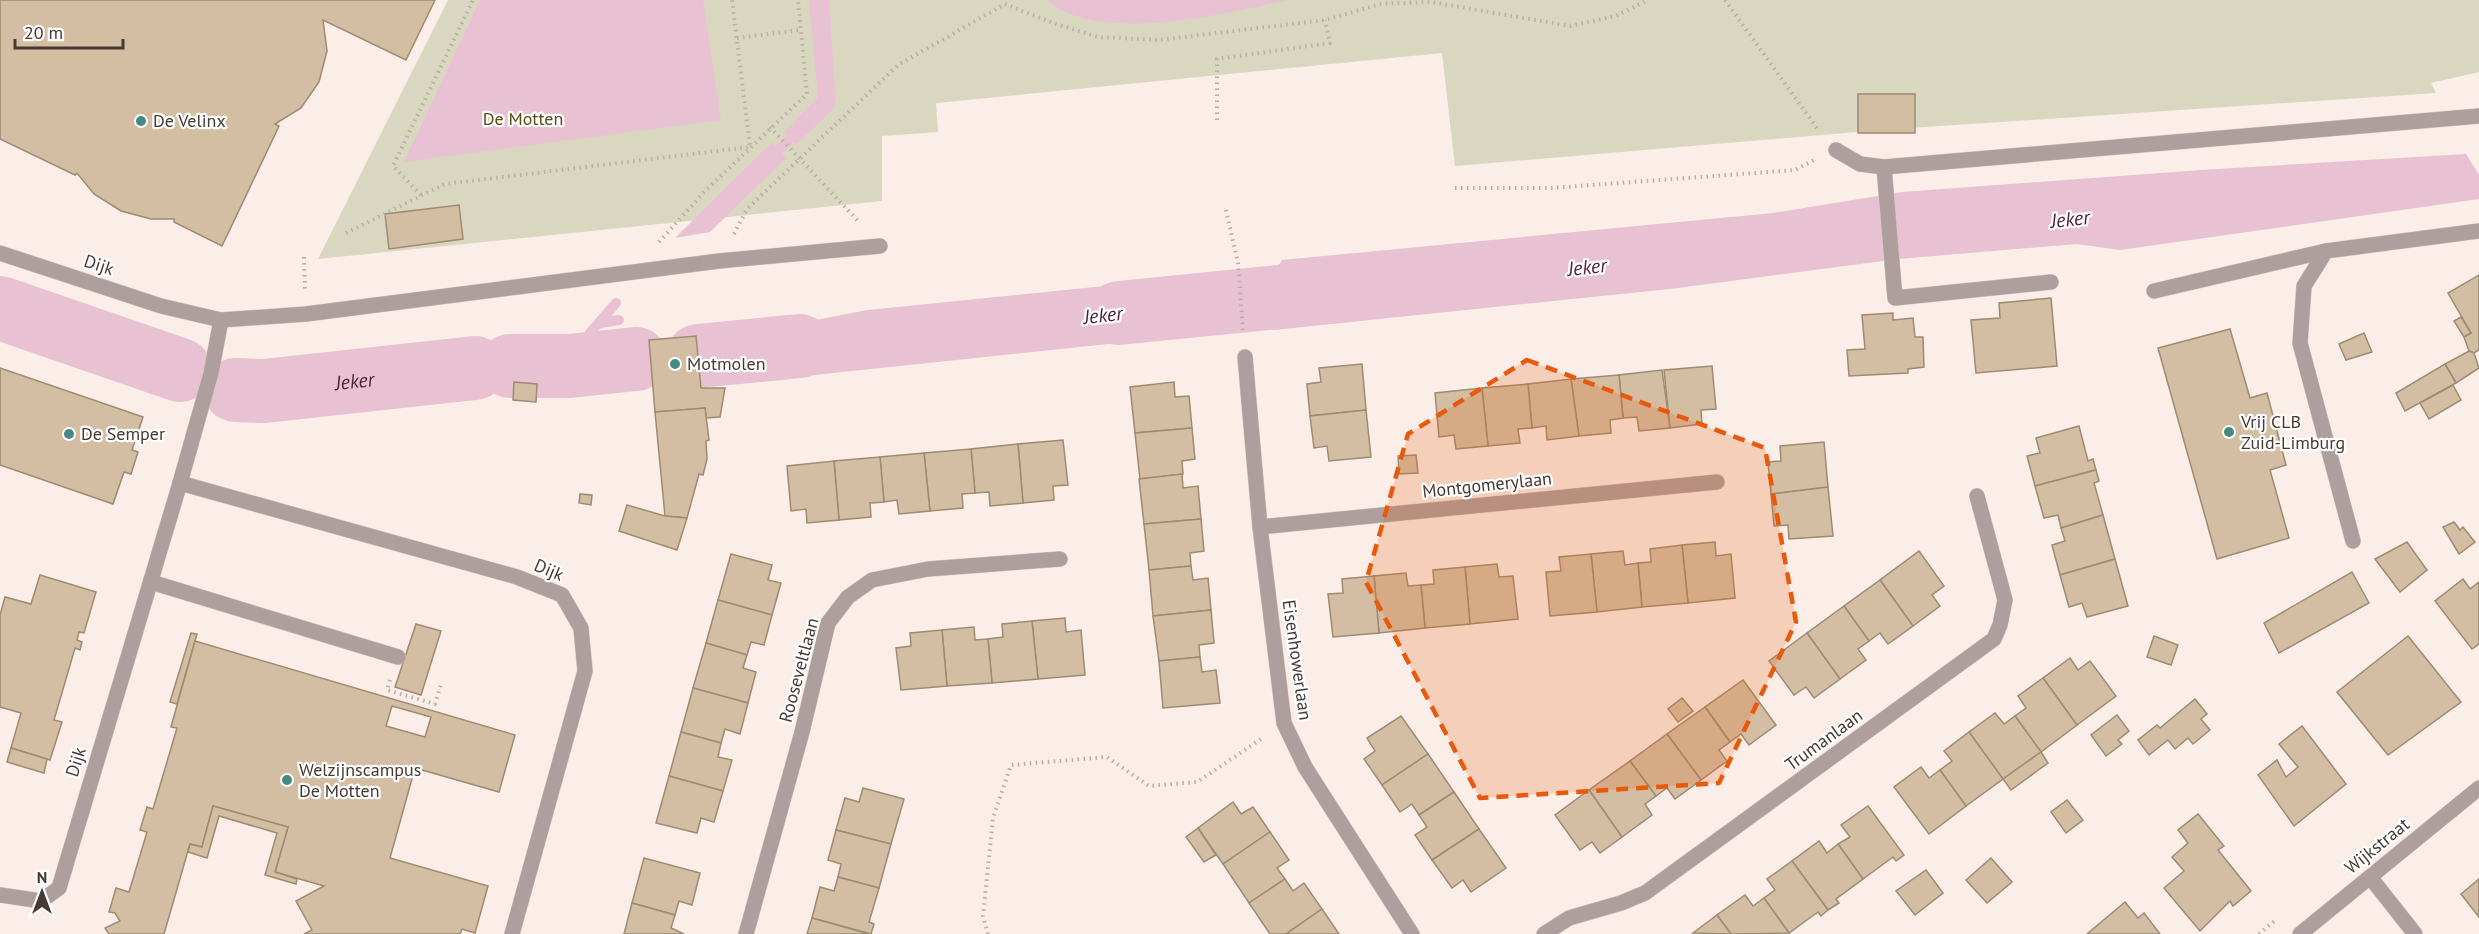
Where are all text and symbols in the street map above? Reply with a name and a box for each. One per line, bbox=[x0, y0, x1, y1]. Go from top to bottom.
scale bar bbox=[15, 12, 123, 50]
text: 20 m bbox=[24, 21, 63, 44]
park label: De Motten bbox=[483, 107, 563, 130]
place label: De Velinx bbox=[153, 109, 226, 132]
marker: De Velinx bbox=[134, 114, 148, 128]
water label: Jeker bbox=[2047, 204, 2092, 234]
street label: Dijk bbox=[81, 249, 117, 280]
water label: Jeker bbox=[1564, 252, 1609, 282]
water label: Jeker bbox=[1080, 300, 1125, 330]
place label: Motmolen bbox=[687, 352, 766, 375]
marker: Motmolen bbox=[668, 357, 682, 371]
water label: Jeker bbox=[332, 366, 377, 396]
place label: Vrij CLB Zuid-Limburg bbox=[2240, 410, 2345, 454]
place label: De Semper bbox=[81, 422, 165, 445]
marker: Vrij CLB Zuid-Limburg bbox=[2222, 425, 2236, 439]
marker: De Semper bbox=[62, 427, 76, 441]
street label: Montgomerylaan bbox=[1421, 466, 1553, 503]
street label: Dijk bbox=[531, 553, 568, 586]
street label: Eisenhowerlaan bbox=[1278, 598, 1317, 722]
street label: Rooseveltlaan bbox=[774, 615, 824, 725]
street label: Trumanlaan bbox=[1780, 704, 1867, 775]
street label: Dijk bbox=[60, 744, 91, 780]
place label: Welzijnscampus De Motten bbox=[299, 758, 421, 802]
marker: Welzijnscampus De Motten bbox=[280, 773, 294, 787]
street label: Wijkstraat bbox=[2340, 812, 2414, 879]
north arrow bbox=[12, 862, 72, 922]
text: N bbox=[37, 867, 47, 887]

